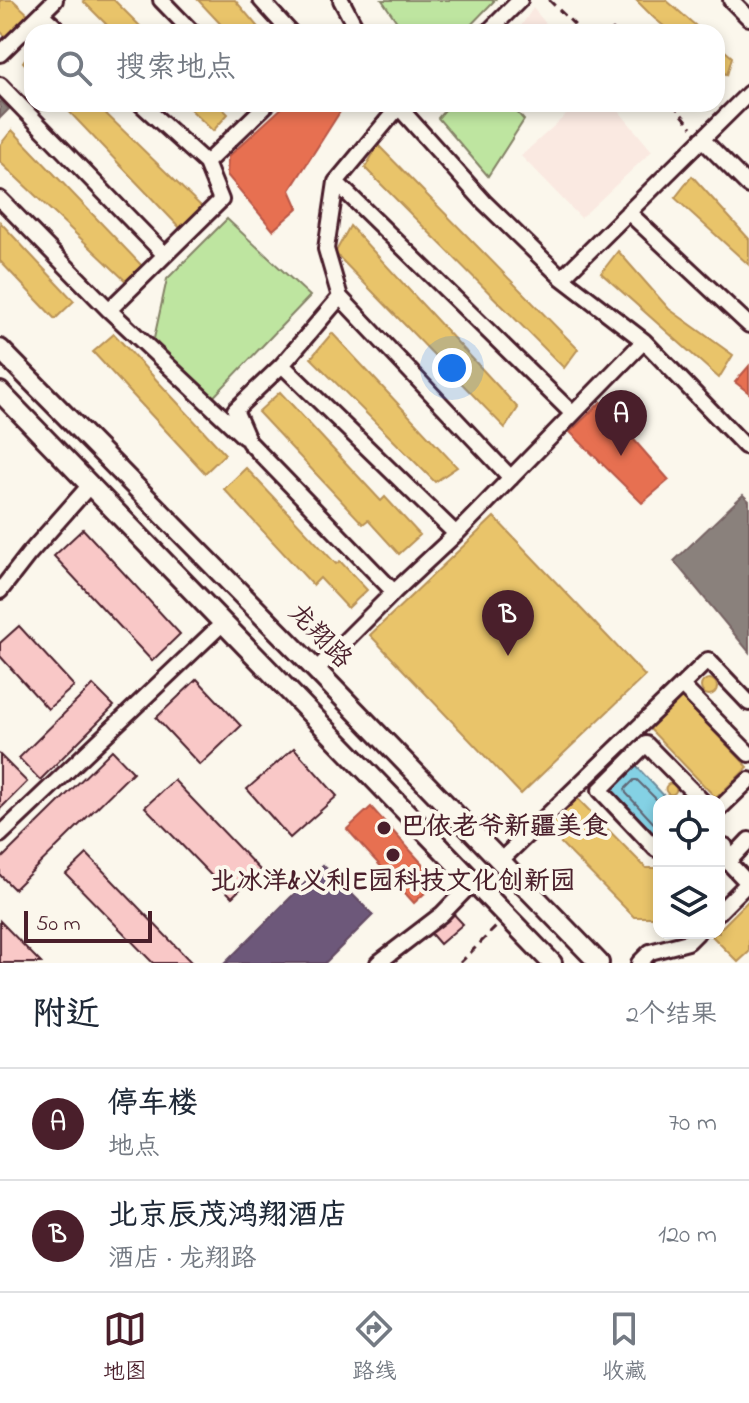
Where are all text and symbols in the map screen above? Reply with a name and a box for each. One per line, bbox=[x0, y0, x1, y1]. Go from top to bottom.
search box bbox=[24, 24, 725, 112]
icon: search bbox=[52, 46, 96, 90]
text: 搜索地点 bbox=[116, 47, 236, 91]
your location bbox=[432, 348, 472, 388]
pin: A bbox=[595, 390, 647, 456]
pin: B bbox=[482, 590, 534, 656]
street label: 龙翔路 bbox=[278, 596, 360, 678]
map controls bbox=[653, 795, 725, 939]
button: locate bbox=[653, 795, 725, 867]
place label: 巴依老爷新疆美食 bbox=[400, 809, 608, 847]
marker: 巴依老爷新疆美食 bbox=[375, 819, 393, 837]
marker: 北冰洋&义利E园科技文化创新园 bbox=[384, 846, 402, 864]
place label: 北冰洋&义利E园科技文化创新园 bbox=[210, 864, 576, 902]
button: layers bbox=[653, 867, 725, 939]
scale bar bbox=[24, 907, 152, 943]
text: 50 m bbox=[36, 909, 81, 941]
text: 附近 bbox=[32, 991, 100, 1041]
text: 2个结果 bbox=[626, 997, 717, 1035]
text: 停车楼 bbox=[108, 1083, 198, 1127]
text: A bbox=[50, 1105, 66, 1143]
text: 70 m bbox=[668, 1105, 717, 1143]
text: 地点 bbox=[108, 1129, 160, 1167]
text: 北京辰茂鸿翔酒店 bbox=[108, 1195, 348, 1239]
text: B bbox=[49, 1217, 67, 1255]
text: 120 m bbox=[658, 1217, 717, 1255]
text: 酒店 · 龙翔路 bbox=[108, 1241, 257, 1279]
tab: 地图 bbox=[103, 1307, 147, 1389]
tab: 路线 bbox=[352, 1307, 396, 1389]
tab: 收藏 bbox=[602, 1307, 646, 1389]

